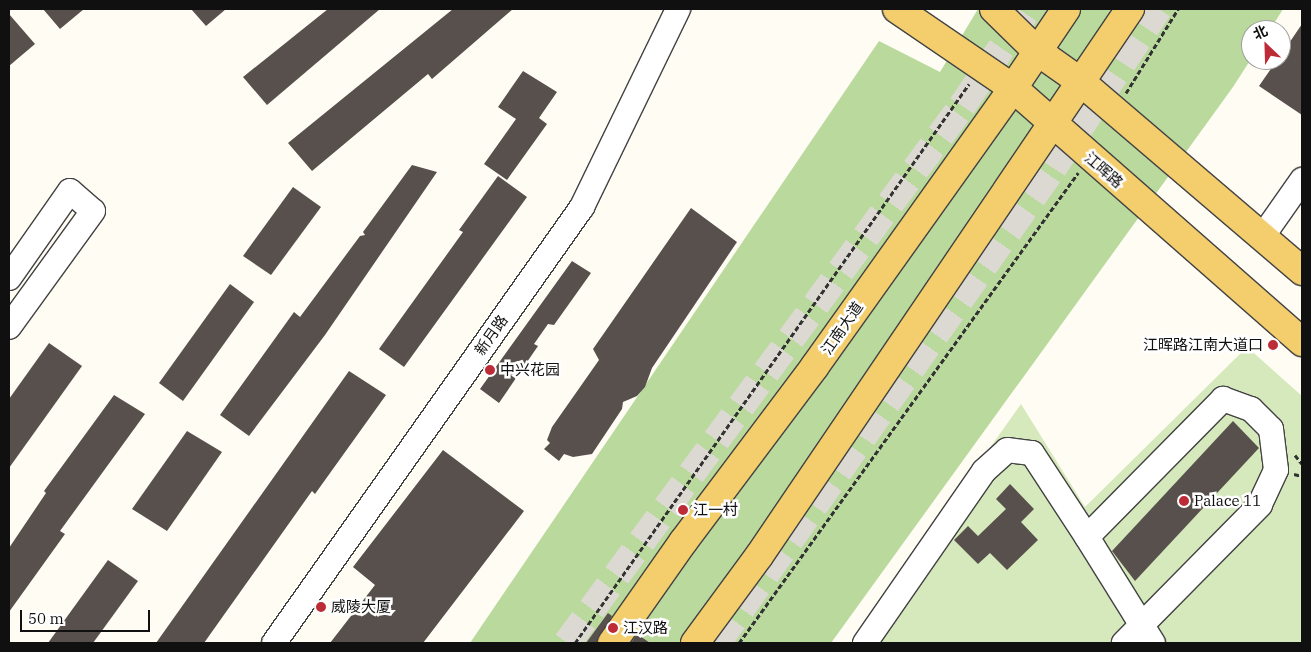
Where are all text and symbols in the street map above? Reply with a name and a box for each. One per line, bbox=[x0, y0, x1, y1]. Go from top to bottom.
north arrow bbox=[1241, 20, 1291, 70]
text: 北 bbox=[1250, 21, 1270, 43]
street label: 江晖路 bbox=[1081, 148, 1127, 192]
street label: 江南大道 bbox=[817, 298, 867, 358]
street label: 新月路 bbox=[471, 311, 511, 359]
place label: 江晖路江南大道口 bbox=[1143, 336, 1263, 354]
marker: 江晖路江南大道口 bbox=[1267, 339, 1279, 351]
place label: 中兴花园 bbox=[500, 361, 560, 379]
marker: 中兴花园 bbox=[484, 364, 496, 376]
place label: Palace 11 bbox=[1194, 492, 1261, 510]
marker: Palace 11 bbox=[1178, 495, 1190, 507]
place label: 江一村 bbox=[693, 501, 738, 519]
marker: 江一村 bbox=[677, 504, 689, 516]
place label: 威陵大厦 bbox=[331, 598, 391, 616]
scale bar bbox=[22, 600, 152, 632]
marker: 威陵大厦 bbox=[315, 601, 327, 613]
text: 50 m bbox=[28, 609, 64, 628]
place label: 江汉路 bbox=[623, 619, 668, 637]
marker: 江汉路 bbox=[607, 622, 619, 634]

